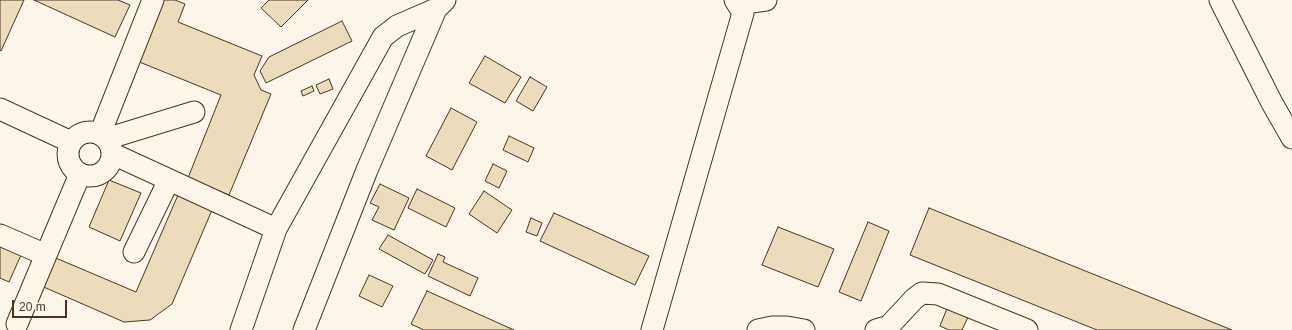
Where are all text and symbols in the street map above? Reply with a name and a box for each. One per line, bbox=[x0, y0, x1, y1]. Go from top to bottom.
scale bar bbox=[14, 292, 69, 318]
text: 20 m bbox=[19, 300, 46, 314]

